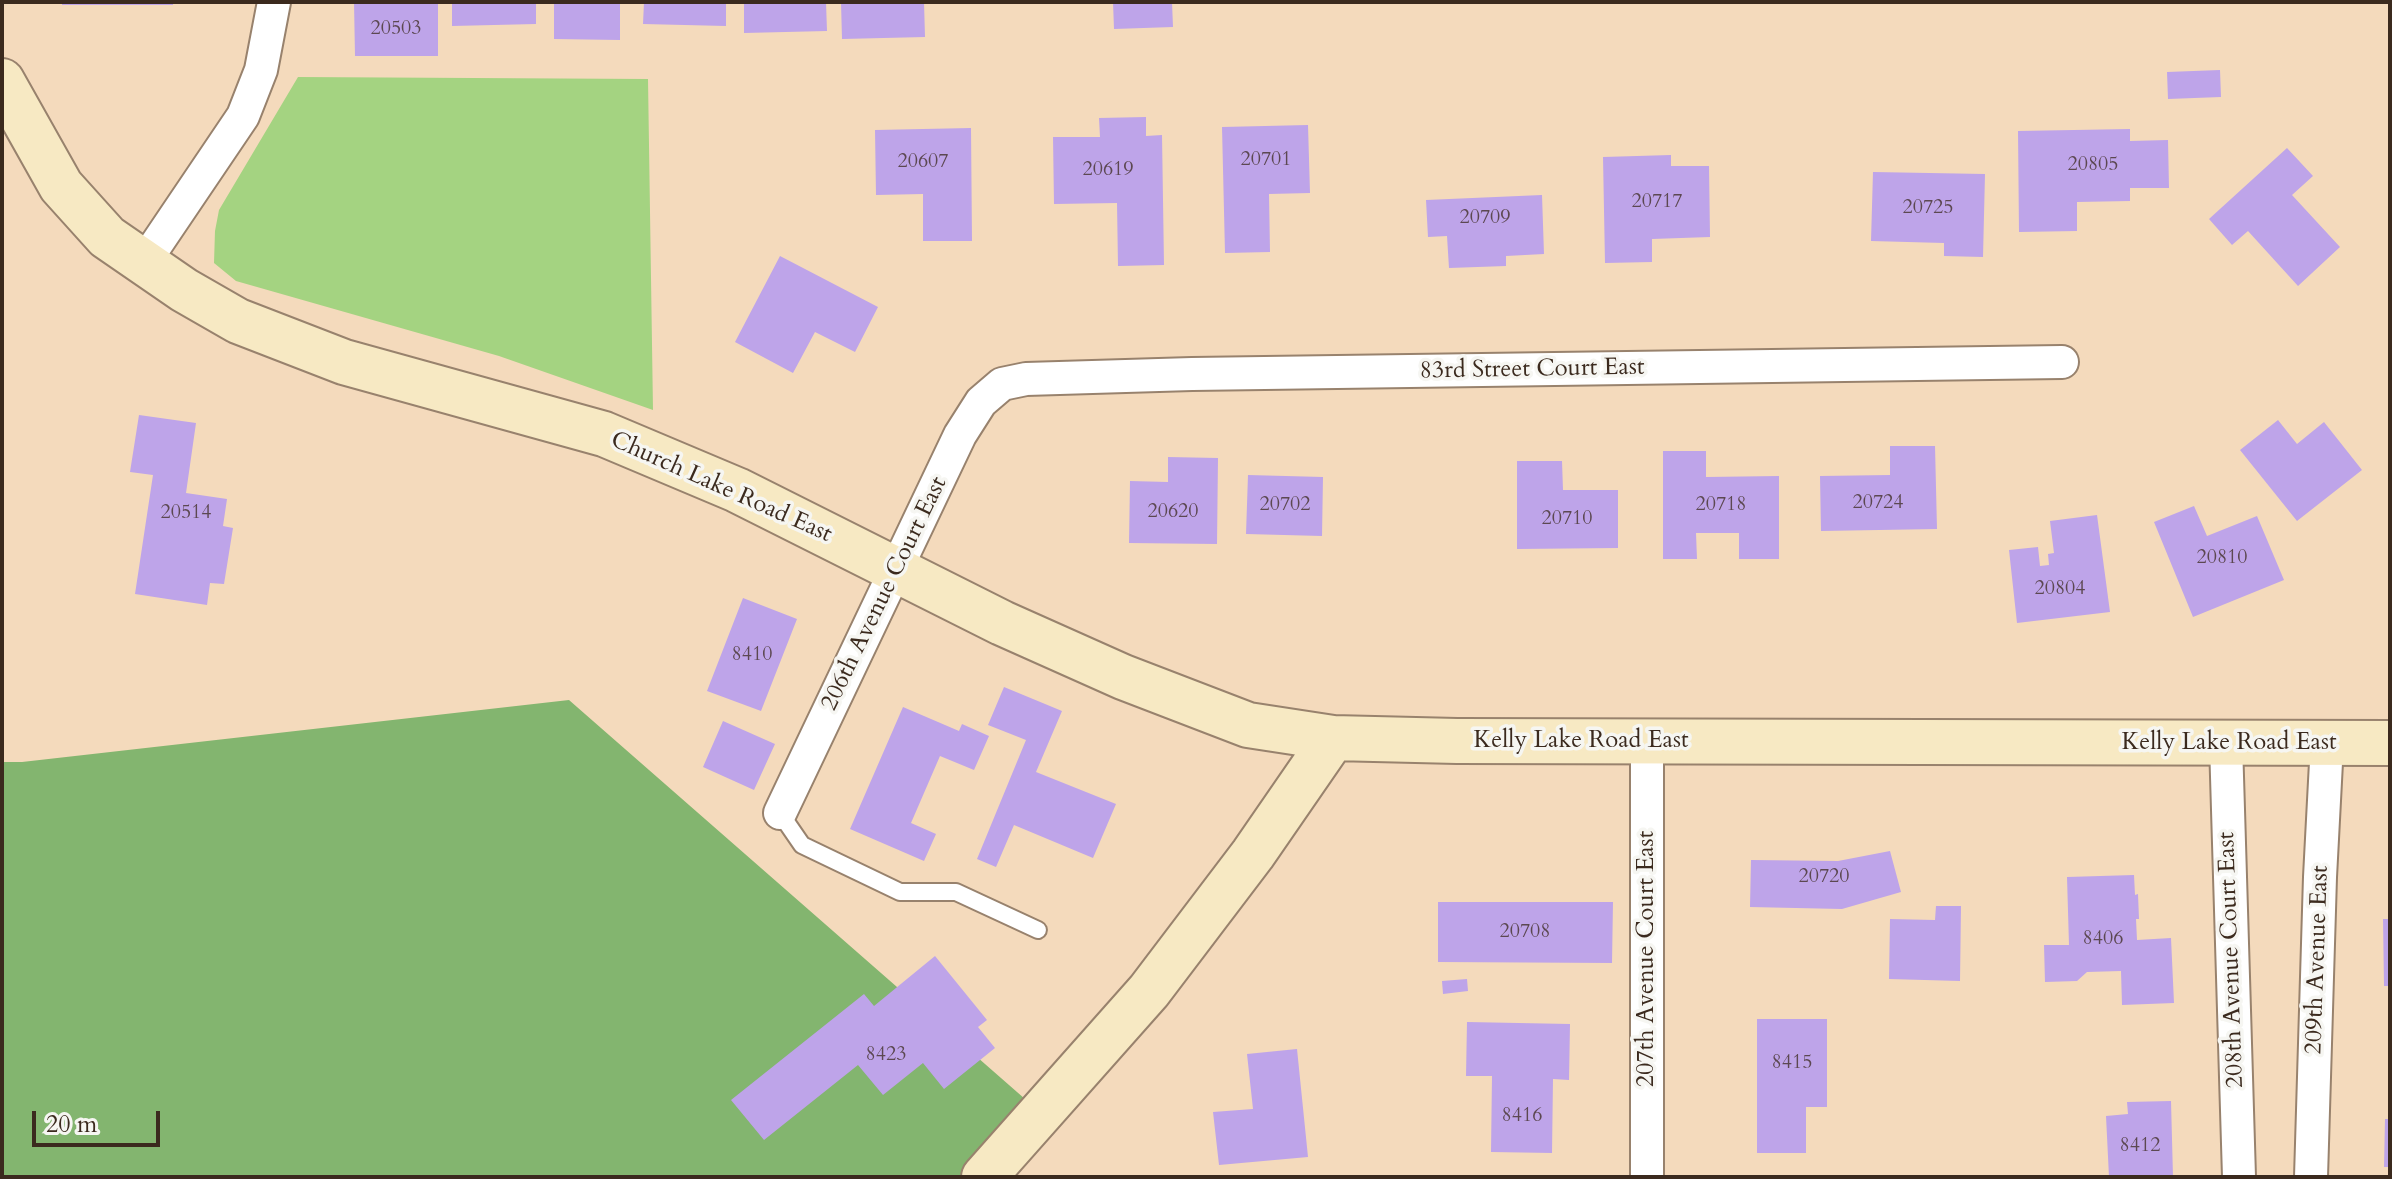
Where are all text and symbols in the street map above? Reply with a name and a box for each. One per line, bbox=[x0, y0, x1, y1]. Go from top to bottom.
house number: 20503 bbox=[370, 17, 422, 41]
house number: 20701 bbox=[1240, 148, 1292, 172]
house number: 20607 bbox=[897, 150, 949, 174]
house number: 20805 bbox=[2067, 153, 2119, 177]
house number: 20619 bbox=[1082, 158, 1134, 182]
house number: 20717 bbox=[1631, 190, 1683, 214]
house number: 20725 bbox=[1902, 196, 1954, 220]
house number: 20709 bbox=[1459, 206, 1511, 230]
street label: 83rd Street Court East bbox=[1419, 354, 1645, 386]
street label: Church Lake Road East bbox=[606, 426, 836, 550]
street label: 206th Avenue Court East bbox=[816, 472, 954, 716]
house number: 20724 bbox=[1852, 491, 1904, 515]
house number: 20702 bbox=[1259, 493, 1311, 517]
house number: 20718 bbox=[1695, 493, 1747, 517]
house number: 20620 bbox=[1147, 500, 1199, 524]
house number: 20514 bbox=[160, 501, 212, 525]
house number: 20710 bbox=[1541, 507, 1593, 531]
house number: 20810 bbox=[2196, 546, 2248, 570]
house number: 20804 bbox=[2034, 577, 2086, 601]
house number: 8410 bbox=[732, 643, 772, 667]
street label: Kelly Lake Road East bbox=[1473, 727, 1689, 755]
street label: Kelly Lake Road East bbox=[2121, 729, 2337, 757]
street label: 207th Avenue Court East bbox=[1633, 831, 1661, 1087]
street label: 208th Avenue Court East bbox=[2213, 831, 2251, 1089]
house number: 20720 bbox=[1798, 865, 1850, 889]
street label: 209th Avenue East bbox=[2300, 865, 2336, 1055]
house number: 20708 bbox=[1499, 920, 1551, 944]
house number: 8406 bbox=[2083, 927, 2123, 951]
house number: 8423 bbox=[866, 1043, 906, 1067]
house number: 8415 bbox=[1772, 1051, 1812, 1075]
scale bar bbox=[36, 1095, 164, 1145]
house number: 8416 bbox=[1502, 1104, 1542, 1128]
text: 20 m bbox=[46, 1108, 97, 1141]
house number: 8412 bbox=[2120, 1134, 2160, 1158]

